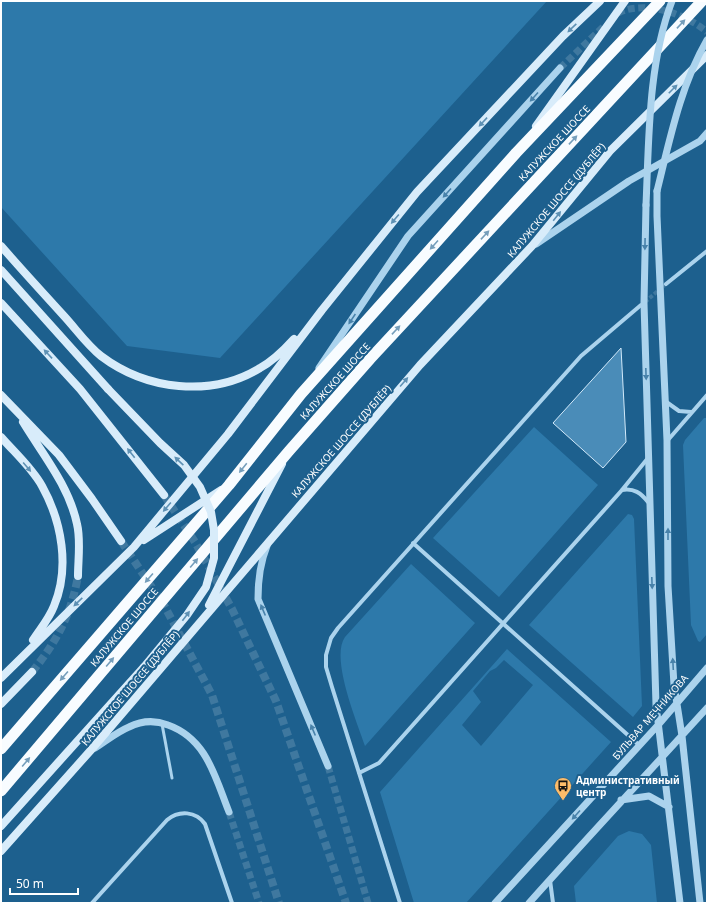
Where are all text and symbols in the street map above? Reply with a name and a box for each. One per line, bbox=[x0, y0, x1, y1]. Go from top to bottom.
one-way arrow bbox=[676, 19, 686, 29]
one-way arrow bbox=[567, 23, 577, 33]
one-way arrow bbox=[668, 84, 678, 94]
one-way arrow bbox=[529, 92, 539, 102]
street label: КАЛУЖСКОЕ ШОССЕ bbox=[515, 102, 593, 184]
one-way arrow bbox=[478, 117, 487, 128]
one-way arrow bbox=[569, 135, 578, 145]
street label: КАЛУЖСКОЕ ШОССЕ (ДУБЛЁР) bbox=[504, 140, 608, 260]
one-way arrow bbox=[442, 188, 451, 198]
one-way arrow bbox=[553, 210, 561, 221]
one-way arrow bbox=[391, 213, 400, 224]
one-way arrow bbox=[480, 230, 490, 240]
one-way arrow bbox=[642, 238, 648, 251]
one-way arrow bbox=[430, 240, 439, 250]
one-way arrow bbox=[348, 314, 356, 324]
one-way arrow bbox=[392, 325, 401, 335]
street label: КАЛУЖСКОЕ ШОССЕ bbox=[297, 340, 373, 422]
one-way arrow bbox=[43, 349, 52, 359]
one-way arrow bbox=[643, 368, 650, 380]
one-way arrow bbox=[400, 377, 409, 388]
street label: КАЛУЖСКОЕ ШОССЕ (ДУБЛЁР) bbox=[288, 381, 394, 501]
one-way arrow bbox=[127, 448, 135, 459]
one-way arrow bbox=[175, 457, 184, 466]
one-way arrow bbox=[22, 461, 31, 472]
one-way arrow bbox=[238, 463, 247, 474]
one-way arrow bbox=[163, 502, 172, 513]
one-way arrow bbox=[665, 527, 671, 540]
one-way arrow bbox=[190, 558, 199, 568]
one-way arrow bbox=[144, 573, 154, 583]
one-way arrow bbox=[648, 577, 655, 589]
street label: КАЛУЖСКОЕ ШОССЕ bbox=[87, 585, 161, 669]
one-way arrow bbox=[73, 597, 83, 606]
one-way arrow bbox=[260, 604, 266, 615]
one-way arrow bbox=[182, 610, 190, 621]
street label: КАЛУЖСКОЕ ШОССЕ (ДУБЛЁР) bbox=[78, 628, 182, 748]
one-way arrow bbox=[106, 657, 115, 668]
one-way arrow bbox=[669, 658, 676, 670]
one-way arrow bbox=[60, 671, 69, 682]
street label: БУЛЬВАР МЕЧНИКОВА bbox=[609, 671, 691, 763]
one-way arrow bbox=[309, 723, 315, 735]
one-way arrow bbox=[22, 756, 31, 767]
place label: Административный центр bbox=[576, 773, 680, 799]
bus stop icon: Административный центр bbox=[553, 776, 573, 801]
one-way arrow bbox=[572, 810, 581, 819]
scale bar bbox=[10, 870, 78, 896]
text: 50 m bbox=[16, 875, 44, 892]

